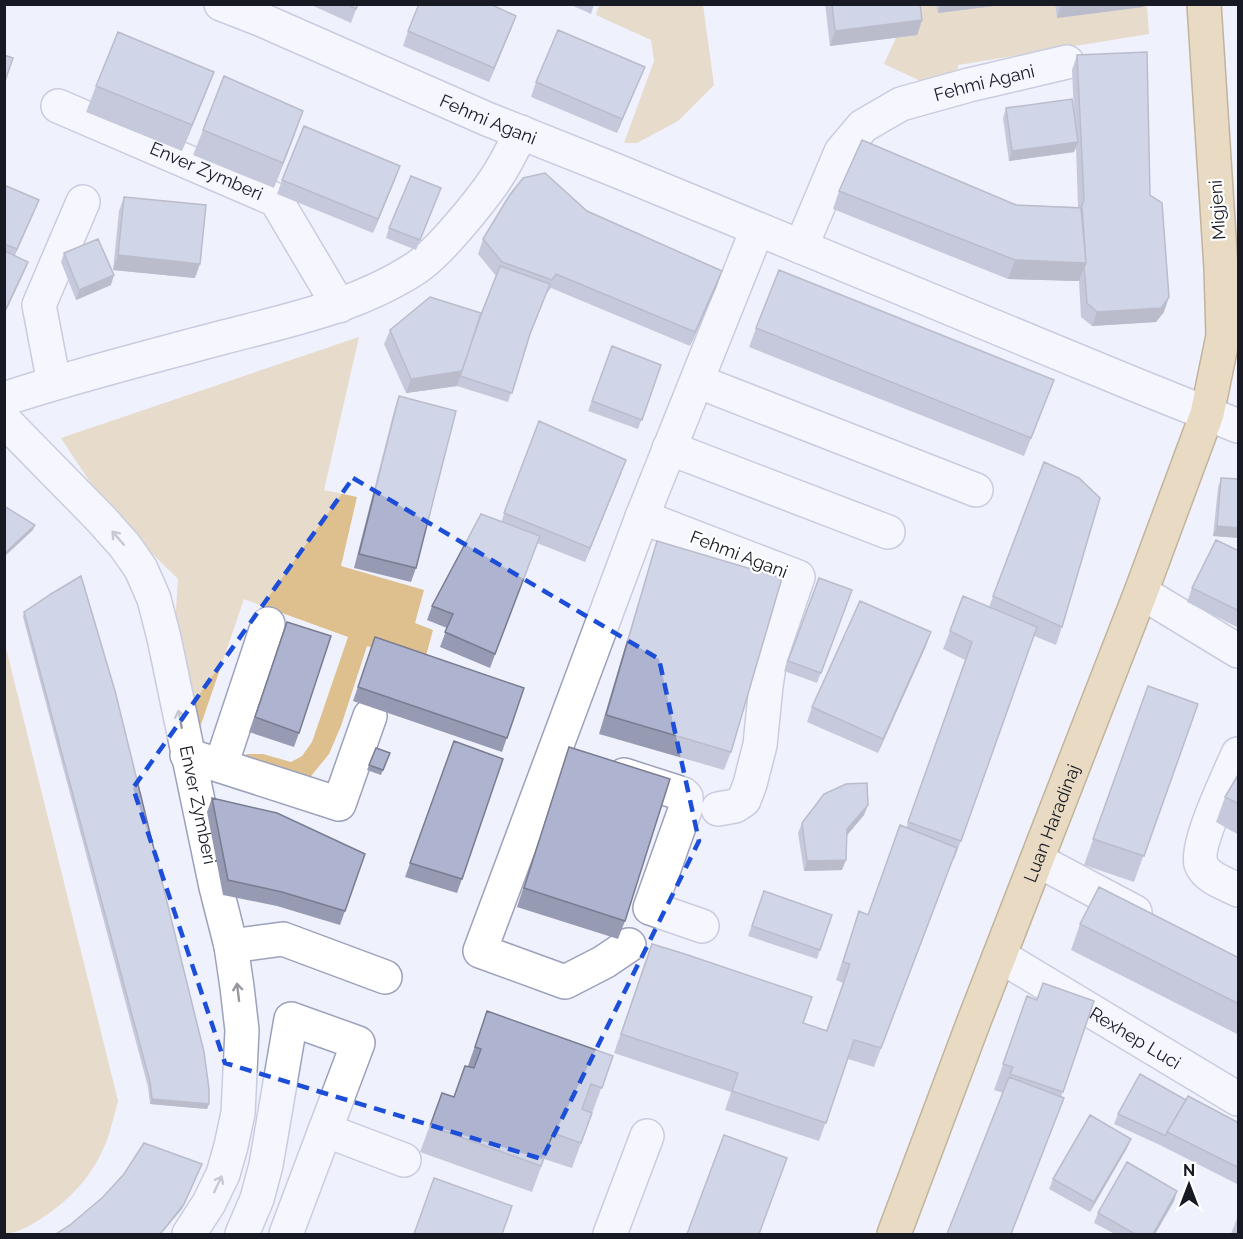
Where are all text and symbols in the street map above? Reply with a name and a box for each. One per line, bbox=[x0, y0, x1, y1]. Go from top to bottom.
street label: Fehmi Agani bbox=[931, 60, 1036, 105]
street label: Fehmi Agani bbox=[437, 89, 540, 148]
street label: Enver Zymberi bbox=[147, 137, 266, 204]
street label: Migjeni bbox=[1204, 179, 1230, 241]
street label: Fehmi Agani bbox=[687, 526, 791, 582]
one-way arrow bbox=[111, 531, 125, 546]
one-way arrow bbox=[174, 710, 185, 730]
street label: Enver Zymberi bbox=[176, 743, 221, 866]
street label: Luan Haradinaj bbox=[1019, 761, 1083, 885]
one-way arrow bbox=[232, 983, 243, 1003]
street label: Rexhep Luci bbox=[1086, 1002, 1185, 1073]
north arrow bbox=[1159, 1155, 1219, 1215]
text: N bbox=[1183, 1161, 1195, 1180]
one-way arrow bbox=[213, 1175, 225, 1193]

